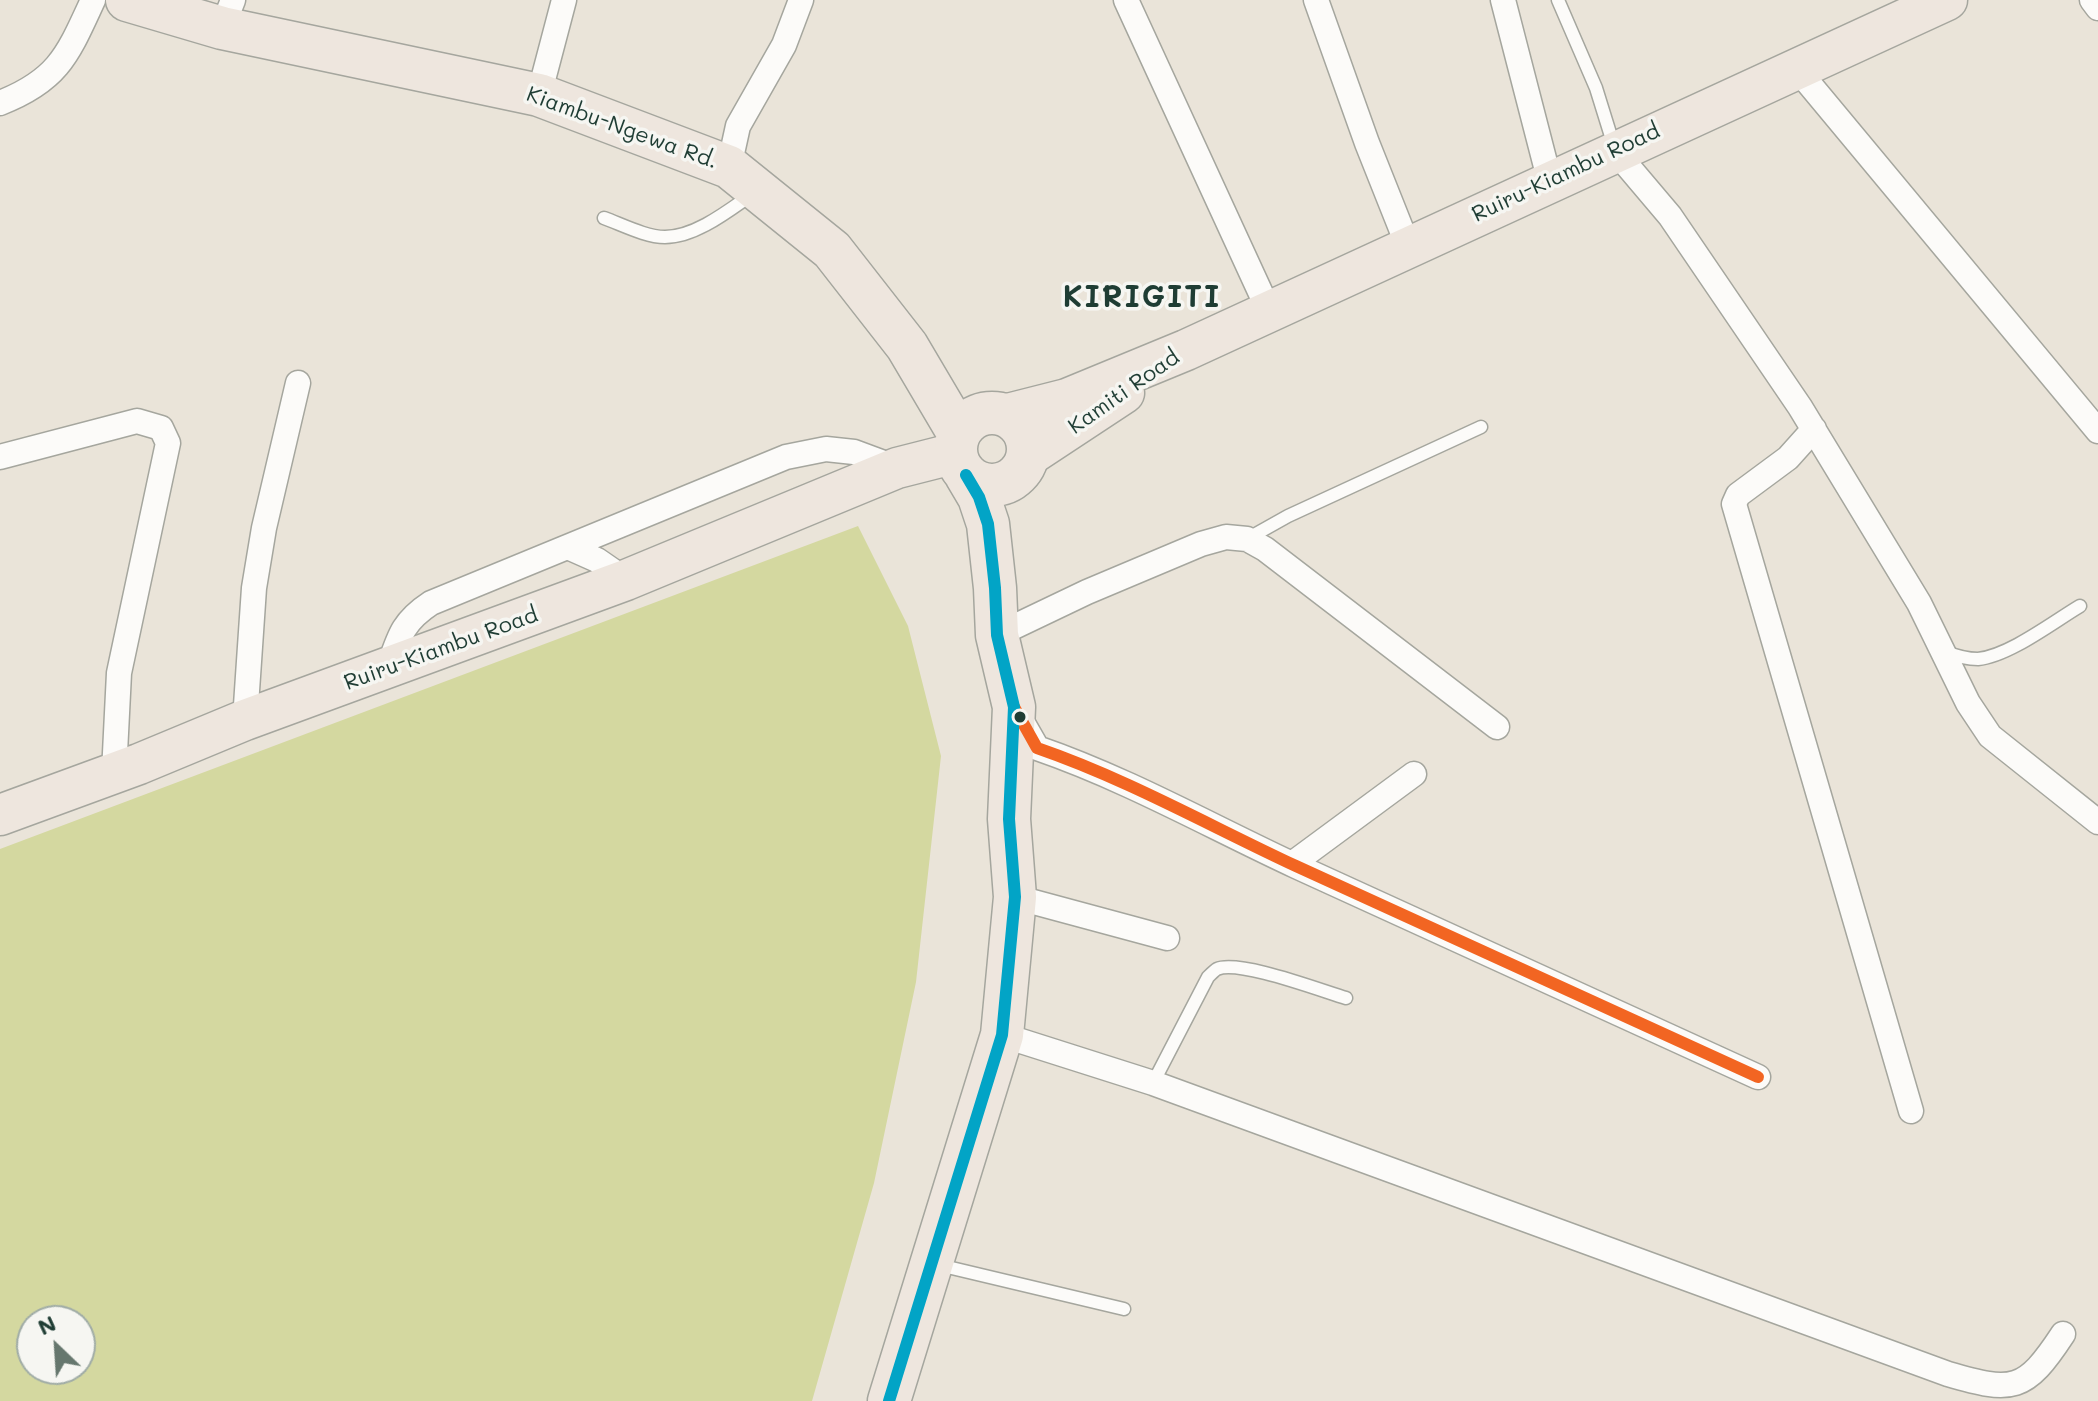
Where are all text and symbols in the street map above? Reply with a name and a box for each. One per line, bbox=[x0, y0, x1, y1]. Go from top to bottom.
street label: Kiambu-Ngewa Rd. bbox=[523, 81, 721, 175]
street label: Ruiru-Kiambu Road bbox=[1468, 118, 1664, 228]
district label: KIRIGITI bbox=[1063, 280, 1221, 316]
street label: Kamiti Road bbox=[1063, 344, 1185, 440]
street label: Ruiru-Kiambu Road bbox=[340, 602, 542, 696]
unlabelled marker bbox=[1012, 709, 1028, 725]
north arrow bbox=[16, 1305, 96, 1385]
text: N bbox=[33, 1308, 60, 1341]

